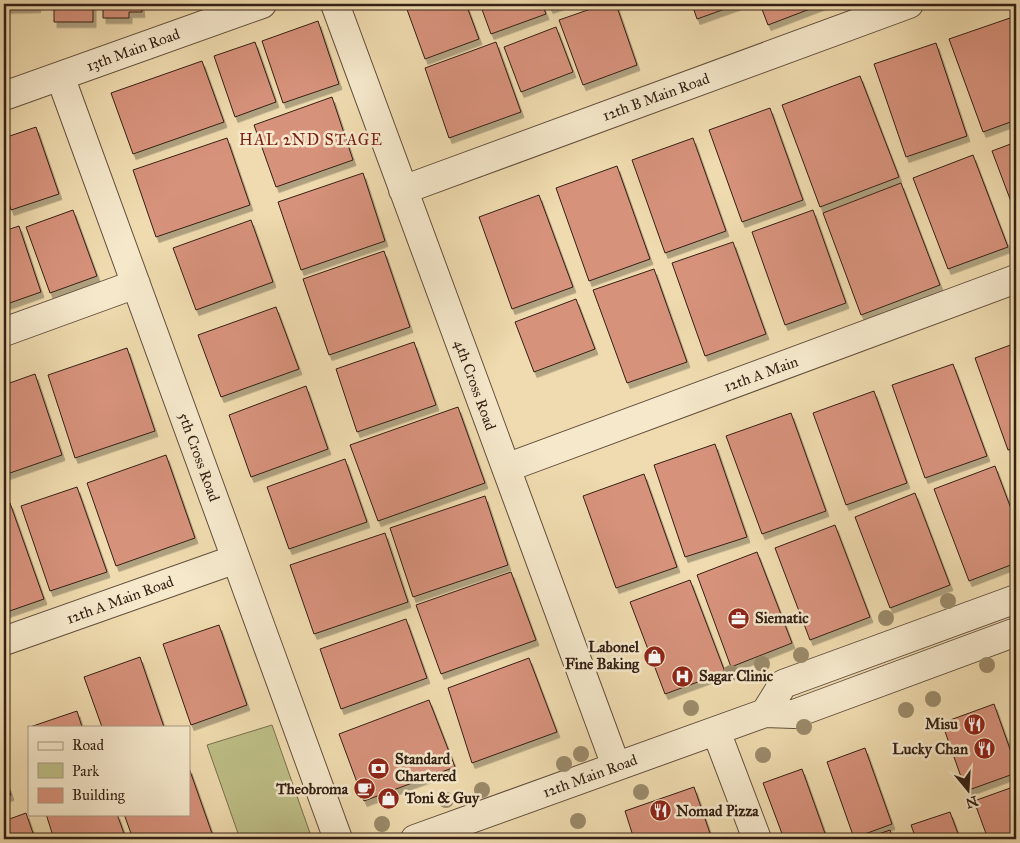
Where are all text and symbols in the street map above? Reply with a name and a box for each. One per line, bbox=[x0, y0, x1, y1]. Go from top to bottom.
street label: 13th Main Road bbox=[84, 25, 183, 75]
street label: 12th B Main Road bbox=[600, 69, 712, 125]
district label: HAL 2ND STAGE bbox=[239, 130, 383, 149]
street label: 4th Cross Road bbox=[450, 337, 500, 433]
street label: 12th A Main bbox=[721, 352, 801, 396]
street label: 5th Cross Road bbox=[175, 410, 224, 504]
street label: 12th A Main Road bbox=[64, 572, 176, 628]
office icon: Siematic bbox=[727, 606, 751, 630]
place label: Siematic bbox=[755, 609, 809, 627]
place label: Labonel Fine Baking bbox=[565, 638, 640, 674]
shop icon: Labonel Fine Baking bbox=[643, 644, 667, 668]
hospital icon: Sagar Clinic bbox=[671, 664, 695, 688]
place label: Sagar Clinic bbox=[699, 667, 774, 686]
restaurant icon: Misu bbox=[962, 712, 986, 736]
place label: Misu bbox=[925, 715, 958, 733]
legend bbox=[28, 726, 190, 816]
text: Road bbox=[72, 736, 104, 754]
restaurant icon: Lucky Chan bbox=[972, 737, 996, 761]
place label: Lucky Chan bbox=[892, 740, 969, 759]
place label: Standard Chartered bbox=[395, 750, 457, 785]
street label: 12th Main Road bbox=[540, 750, 640, 801]
bank icon: Standard Chartered bbox=[367, 756, 391, 780]
text: Park bbox=[72, 762, 99, 780]
north arrow bbox=[942, 766, 992, 816]
cafe icon: Theobroma bbox=[352, 777, 376, 801]
place label: Theobroma bbox=[275, 780, 349, 798]
text: Building bbox=[72, 786, 126, 804]
shop icon: Toni & Guy bbox=[377, 786, 401, 810]
place label: Toni & Guy bbox=[404, 789, 480, 808]
text: N bbox=[963, 792, 980, 812]
restaurant icon: Nomad Pizza bbox=[648, 799, 672, 823]
place label: Nomad Pizza bbox=[676, 802, 759, 820]

